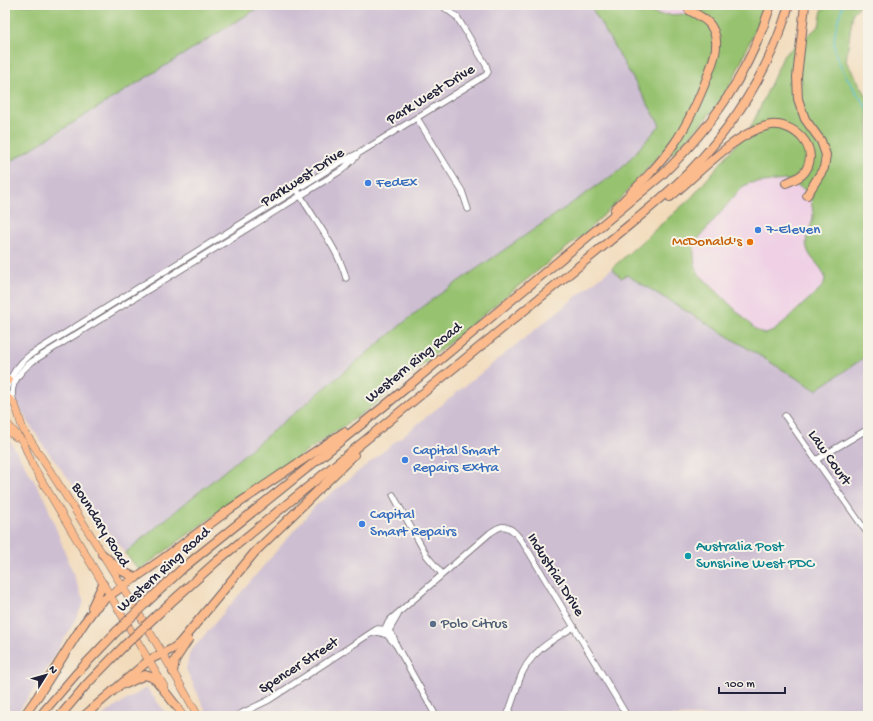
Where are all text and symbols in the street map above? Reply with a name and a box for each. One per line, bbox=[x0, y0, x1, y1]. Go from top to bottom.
street label: Park West Drive bbox=[383, 61, 479, 130]
street label: Parkwest Drive bbox=[257, 144, 348, 212]
place label: FedEx bbox=[375, 174, 418, 192]
marker: FedEx bbox=[363, 178, 373, 188]
place label: 7-Eleven bbox=[765, 221, 820, 239]
marker: 7-Eleven bbox=[753, 225, 763, 235]
place label: McDonald's bbox=[672, 233, 742, 251]
marker: McDonald's bbox=[745, 237, 755, 247]
street label: Western Ring Road bbox=[362, 318, 467, 407]
street label: Law Court bbox=[803, 427, 856, 491]
place label: Capital Smart Repairs Extra bbox=[413, 442, 501, 477]
marker: Capital Smart Repairs Extra bbox=[400, 455, 410, 465]
street label: Boundary Road bbox=[66, 479, 134, 571]
place label: Capital Smart Repairs bbox=[370, 506, 457, 541]
marker: Capital Smart Repairs bbox=[357, 519, 367, 529]
street label: Western Ring Road bbox=[114, 523, 215, 616]
street label: Industrial Drive bbox=[522, 530, 588, 620]
place label: Australia Post Sunshine West PDC bbox=[696, 538, 815, 573]
marker: Australia Post Sunshine West PDC bbox=[683, 551, 693, 561]
place label: Polo Citrus bbox=[440, 615, 508, 633]
marker: Polo Citrus bbox=[428, 619, 438, 629]
street label: Spencer Street bbox=[256, 633, 344, 698]
north arrow bbox=[26, 655, 66, 695]
text: N bbox=[45, 664, 59, 677]
scale bar bbox=[719, 669, 785, 695]
text: 100 m bbox=[724, 678, 755, 692]

